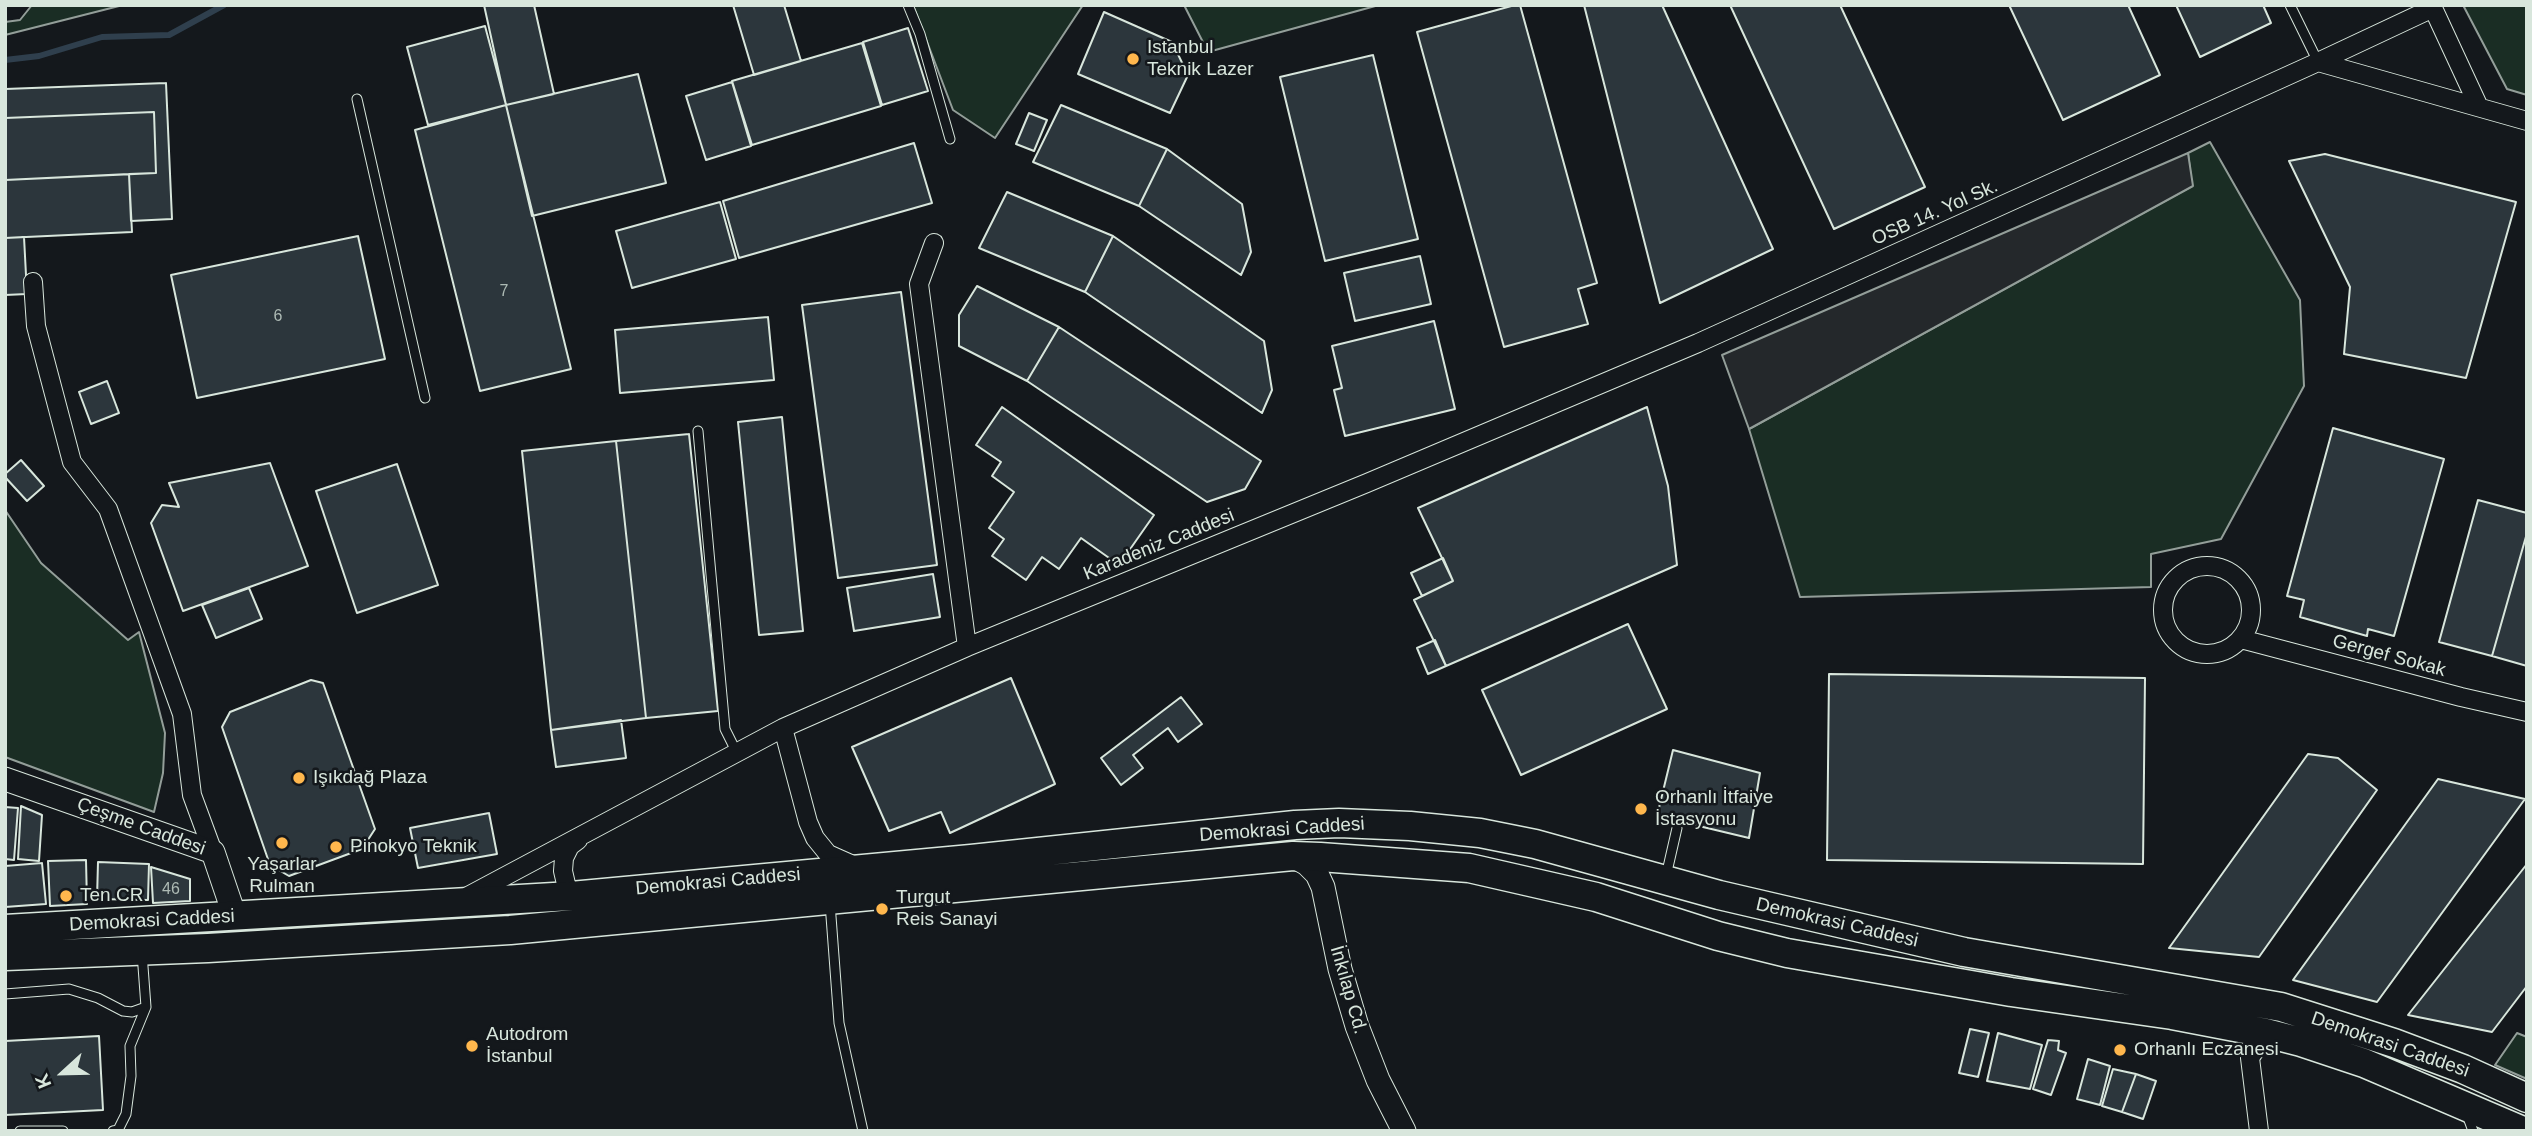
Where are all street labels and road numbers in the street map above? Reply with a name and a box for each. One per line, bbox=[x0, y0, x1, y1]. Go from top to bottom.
street label: OSB 14. Yol Sk. bbox=[1868, 175, 2002, 251]
street label: Karadeniz Caddesi bbox=[1080, 504, 1238, 586]
street label: Gergef Sokak bbox=[2330, 630, 2448, 682]
street label: Çeşme Caddesi bbox=[74, 793, 208, 861]
street label: Demokrasi Caddesi bbox=[1199, 813, 1365, 847]
street label: Demokrasi Caddesi bbox=[634, 863, 802, 901]
street label: Demokrasi Caddesi bbox=[1754, 893, 1920, 953]
street label: Demokrasi Caddesi bbox=[69, 905, 235, 937]
street label: İnkılap Cd. bbox=[1325, 943, 1371, 1037]
street label: Demokrasi Caddesi bbox=[2308, 1007, 2472, 1083]

